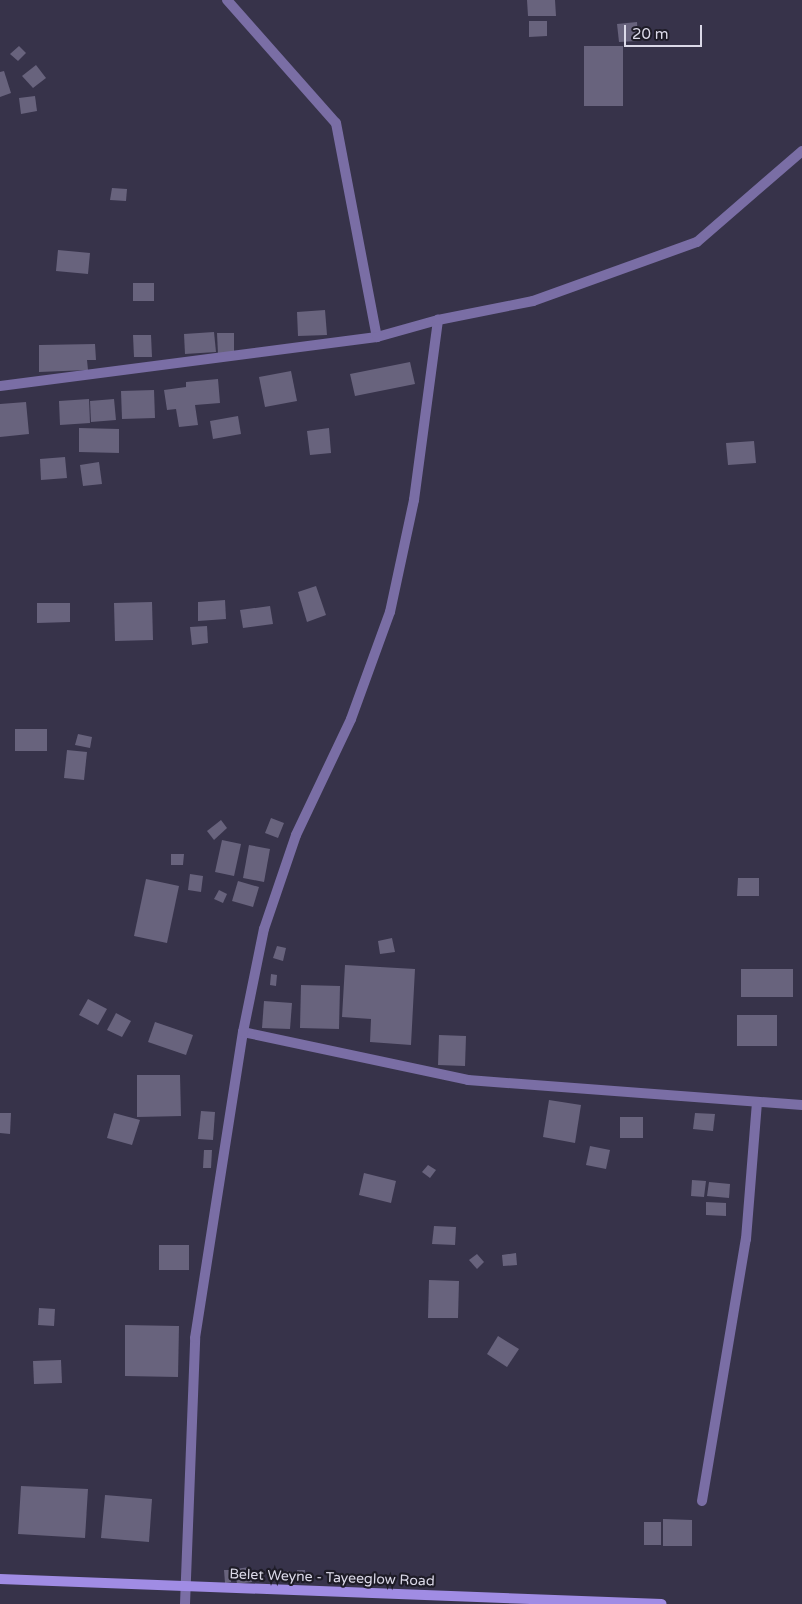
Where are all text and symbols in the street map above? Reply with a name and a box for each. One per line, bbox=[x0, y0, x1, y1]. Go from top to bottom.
scale bar bbox=[627, 15, 704, 47]
text: 20 m bbox=[632, 25, 669, 43]
street label: Belet Weyne - Tayeeglow Road bbox=[229, 1566, 435, 1590]

